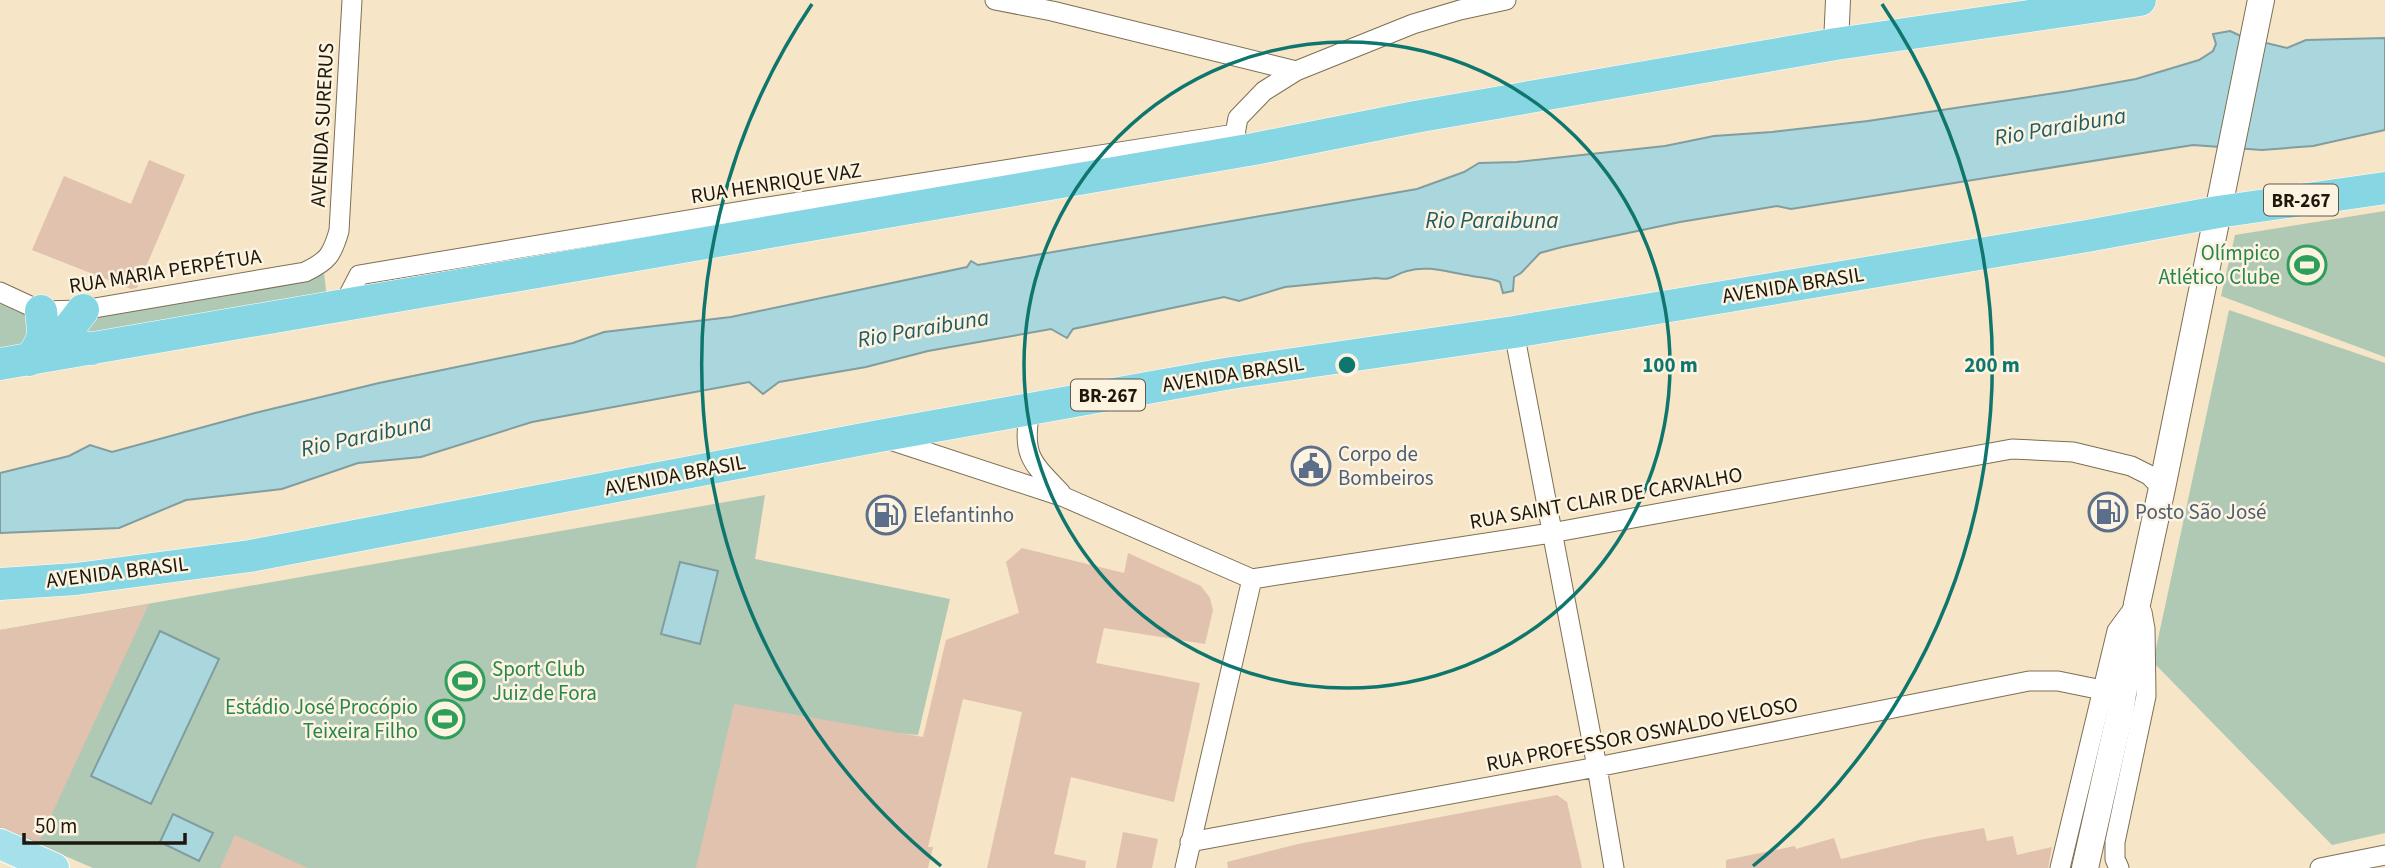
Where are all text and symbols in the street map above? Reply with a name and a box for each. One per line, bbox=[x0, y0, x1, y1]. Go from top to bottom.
street label: AVENIDA SURERUS bbox=[303, 42, 341, 208]
water label: Rio Paraibuna bbox=[1992, 99, 2129, 154]
street label: RUA HENRIQUE VAZ bbox=[689, 155, 863, 211]
road number: BR-267 bbox=[2264, 184, 2338, 216]
water label: Rio Paraibuna bbox=[1425, 204, 1559, 237]
place label: Olímpico Atlético Clube bbox=[2158, 238, 2280, 292]
street label: RUA MARIA PERPÉTUA bbox=[67, 241, 264, 301]
sports icon: Olímpico Atlético Clube bbox=[2286, 244, 2328, 286]
street label: AVENIDA BRASIL bbox=[1720, 259, 1866, 311]
water label: Rio Paraibuna bbox=[855, 301, 992, 356]
street label: AVENIDA BRASIL bbox=[1160, 348, 1306, 400]
text: 100 m bbox=[1642, 350, 1698, 380]
text: 200 m bbox=[1964, 350, 2020, 380]
centre of rings bbox=[1335, 353, 1359, 377]
road number: BR-267 bbox=[1071, 380, 1145, 410]
water label: Rio Paraibuna bbox=[297, 405, 435, 465]
place label: Corpo de Bombeiros bbox=[1338, 439, 1434, 493]
public building icon: Corpo de Bombeiros bbox=[1290, 445, 1332, 487]
street label: AVENIDA BRASIL bbox=[602, 447, 748, 503]
street label: RUA SAINT CLAIR DE CARVALHO bbox=[1467, 459, 1745, 537]
fuel station icon: Posto São José bbox=[2087, 491, 2129, 533]
fuel station icon: Elefantinho bbox=[865, 494, 907, 536]
place label: Posto São José bbox=[2135, 497, 2266, 527]
place label: Elefantinho bbox=[913, 500, 1014, 530]
street label: AVENIDA BRASIL bbox=[44, 548, 190, 596]
place label: Sport Club Juiz de Fora bbox=[492, 654, 597, 708]
sports icon: Sport Club Juiz de Fora bbox=[444, 660, 486, 702]
street label: RUA PROFESSOR OSWALDO VELOSO bbox=[1483, 689, 1801, 779]
place label: Estádio José Procópio Teixeira Filho bbox=[225, 692, 418, 746]
sports icon: Estádio José Procópio Teixeira Filho bbox=[424, 698, 466, 740]
scale bar bbox=[24, 802, 186, 846]
text: 50 m bbox=[35, 811, 77, 841]

